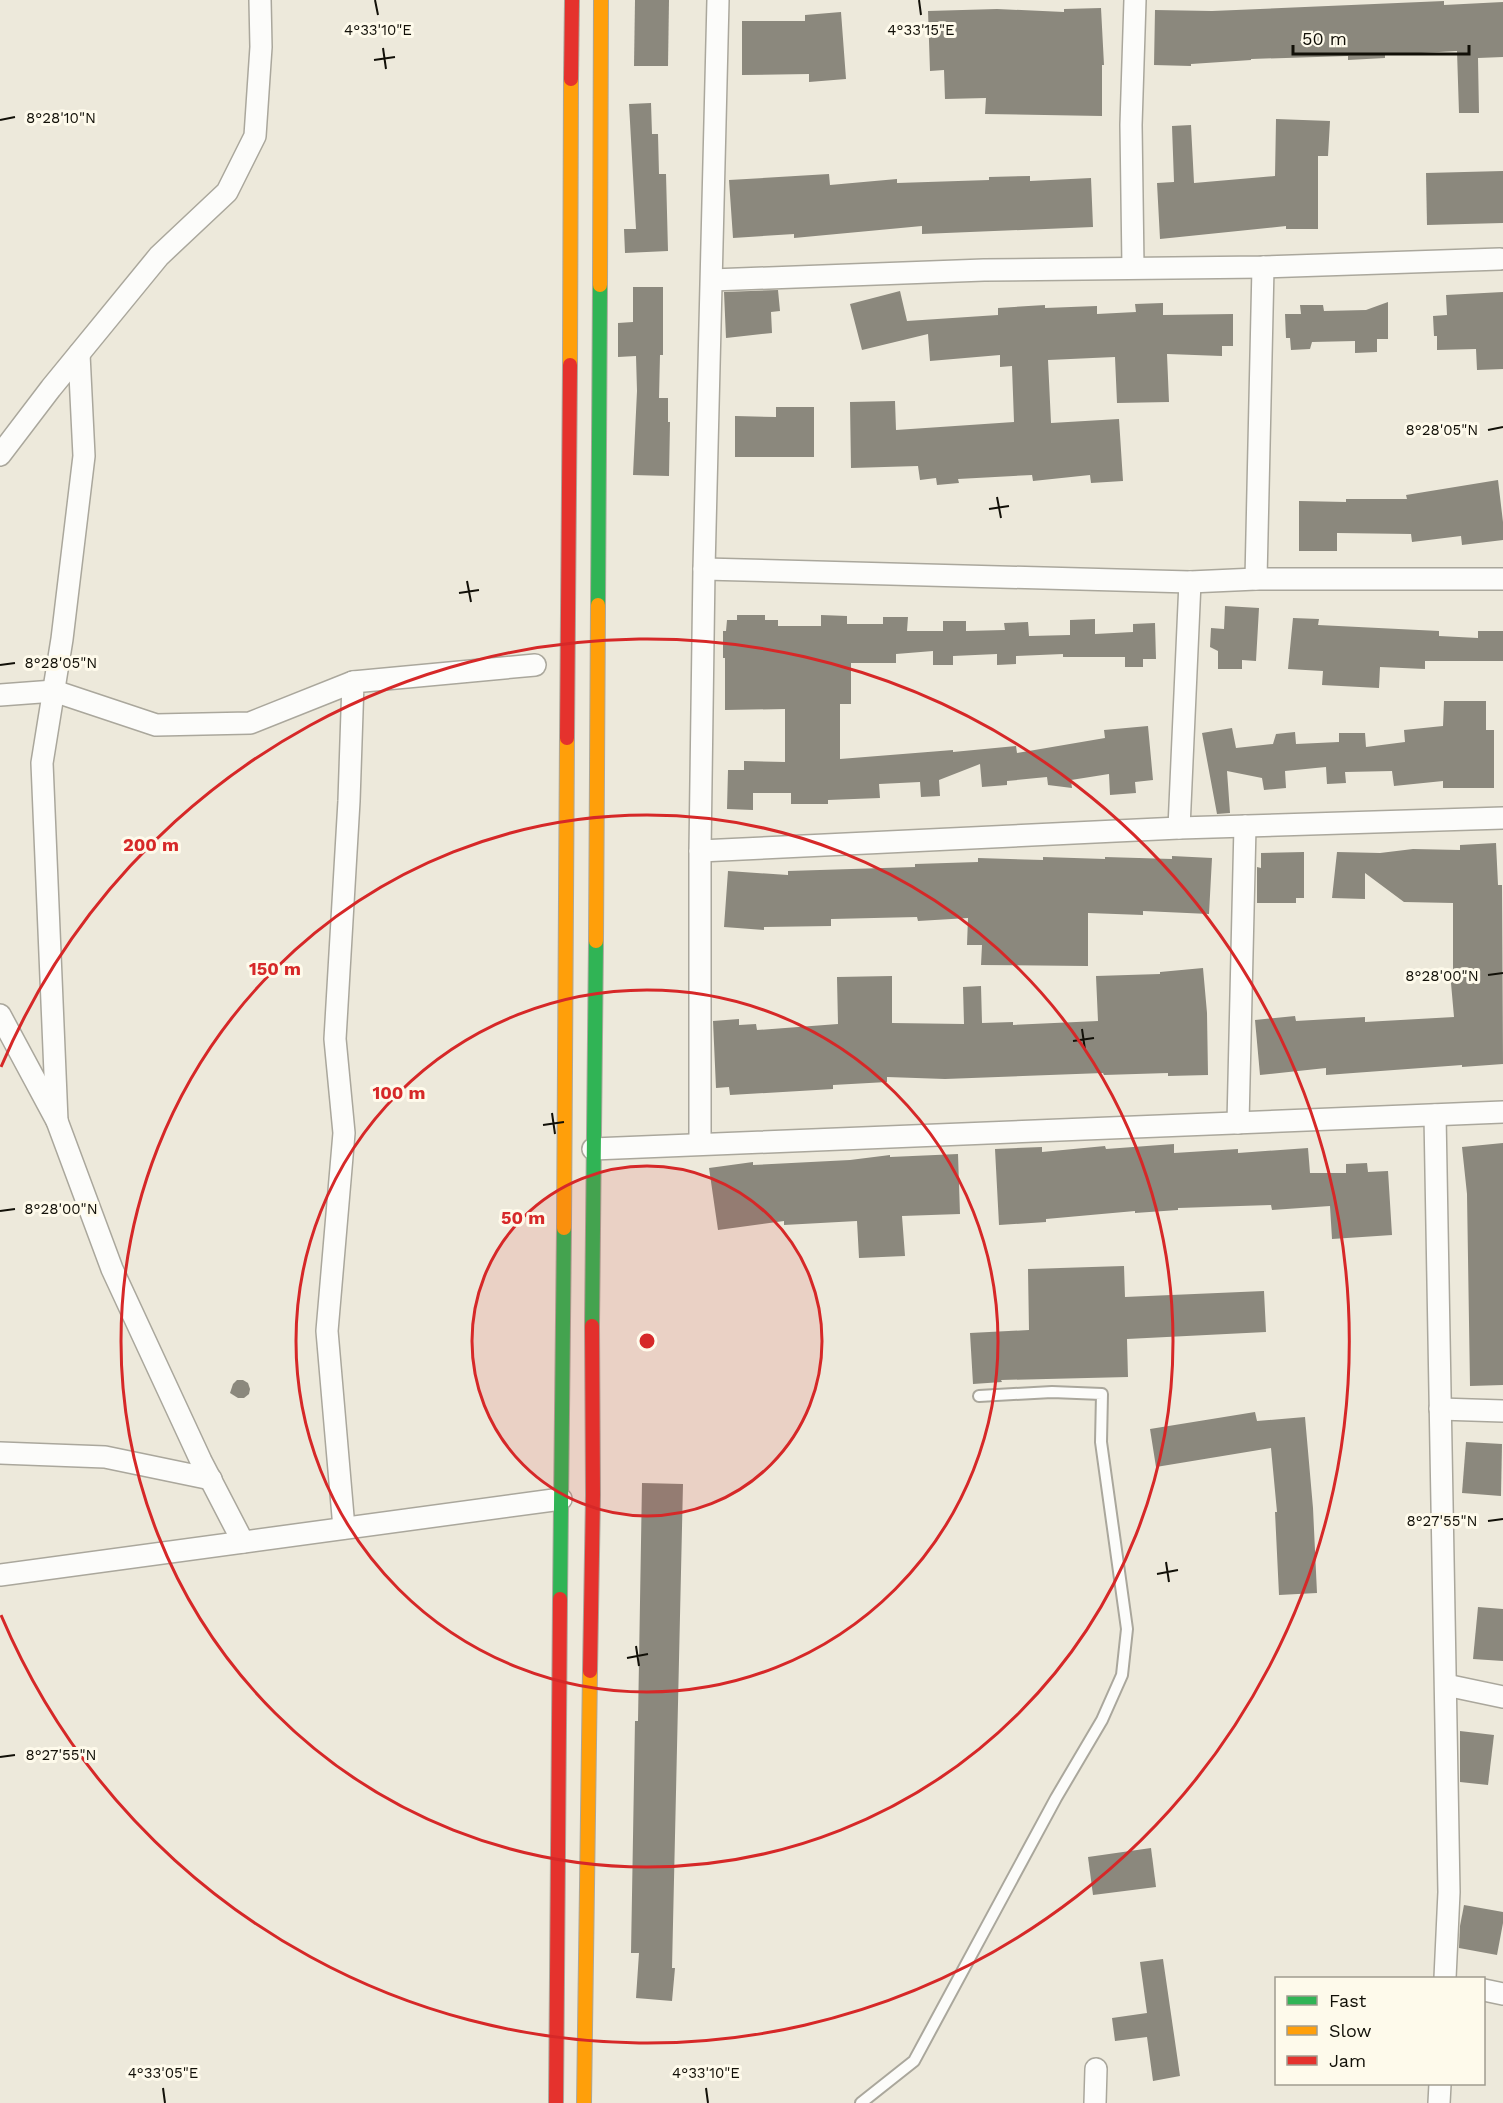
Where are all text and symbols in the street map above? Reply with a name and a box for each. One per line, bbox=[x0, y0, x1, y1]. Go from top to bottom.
scale bar bbox=[1293, 18, 1468, 56]
text: 4°33'10"E bbox=[344, 21, 412, 39]
text: 4°33'15"E bbox=[887, 21, 955, 39]
text: 50 m bbox=[1302, 28, 1347, 49]
text: 8°28'10"N bbox=[26, 109, 96, 127]
text: 8°28'05"N bbox=[1406, 421, 1478, 439]
text: 8°28'05"N bbox=[25, 654, 97, 672]
text: 200 m bbox=[123, 834, 179, 855]
text: 150 m bbox=[249, 958, 301, 979]
text: 8°28'00"N bbox=[1405, 967, 1479, 985]
text: 100 m bbox=[372, 1082, 426, 1103]
text: 8°28'00"N bbox=[24, 1200, 98, 1218]
text: 50 m bbox=[501, 1207, 545, 1228]
centre of rings bbox=[637, 1331, 657, 1351]
text: 8°27'55"N bbox=[1406, 1512, 1478, 1530]
text: 8°27'55"N bbox=[25, 1746, 97, 1764]
legend bbox=[1275, 1977, 1485, 2085]
text: Fast bbox=[1329, 1990, 1367, 2011]
text: Slow bbox=[1329, 2020, 1372, 2041]
text: Jam bbox=[1329, 2050, 1366, 2071]
text: 4°33'05"E bbox=[128, 2064, 198, 2082]
text: 4°33'10"E bbox=[672, 2064, 740, 2082]

